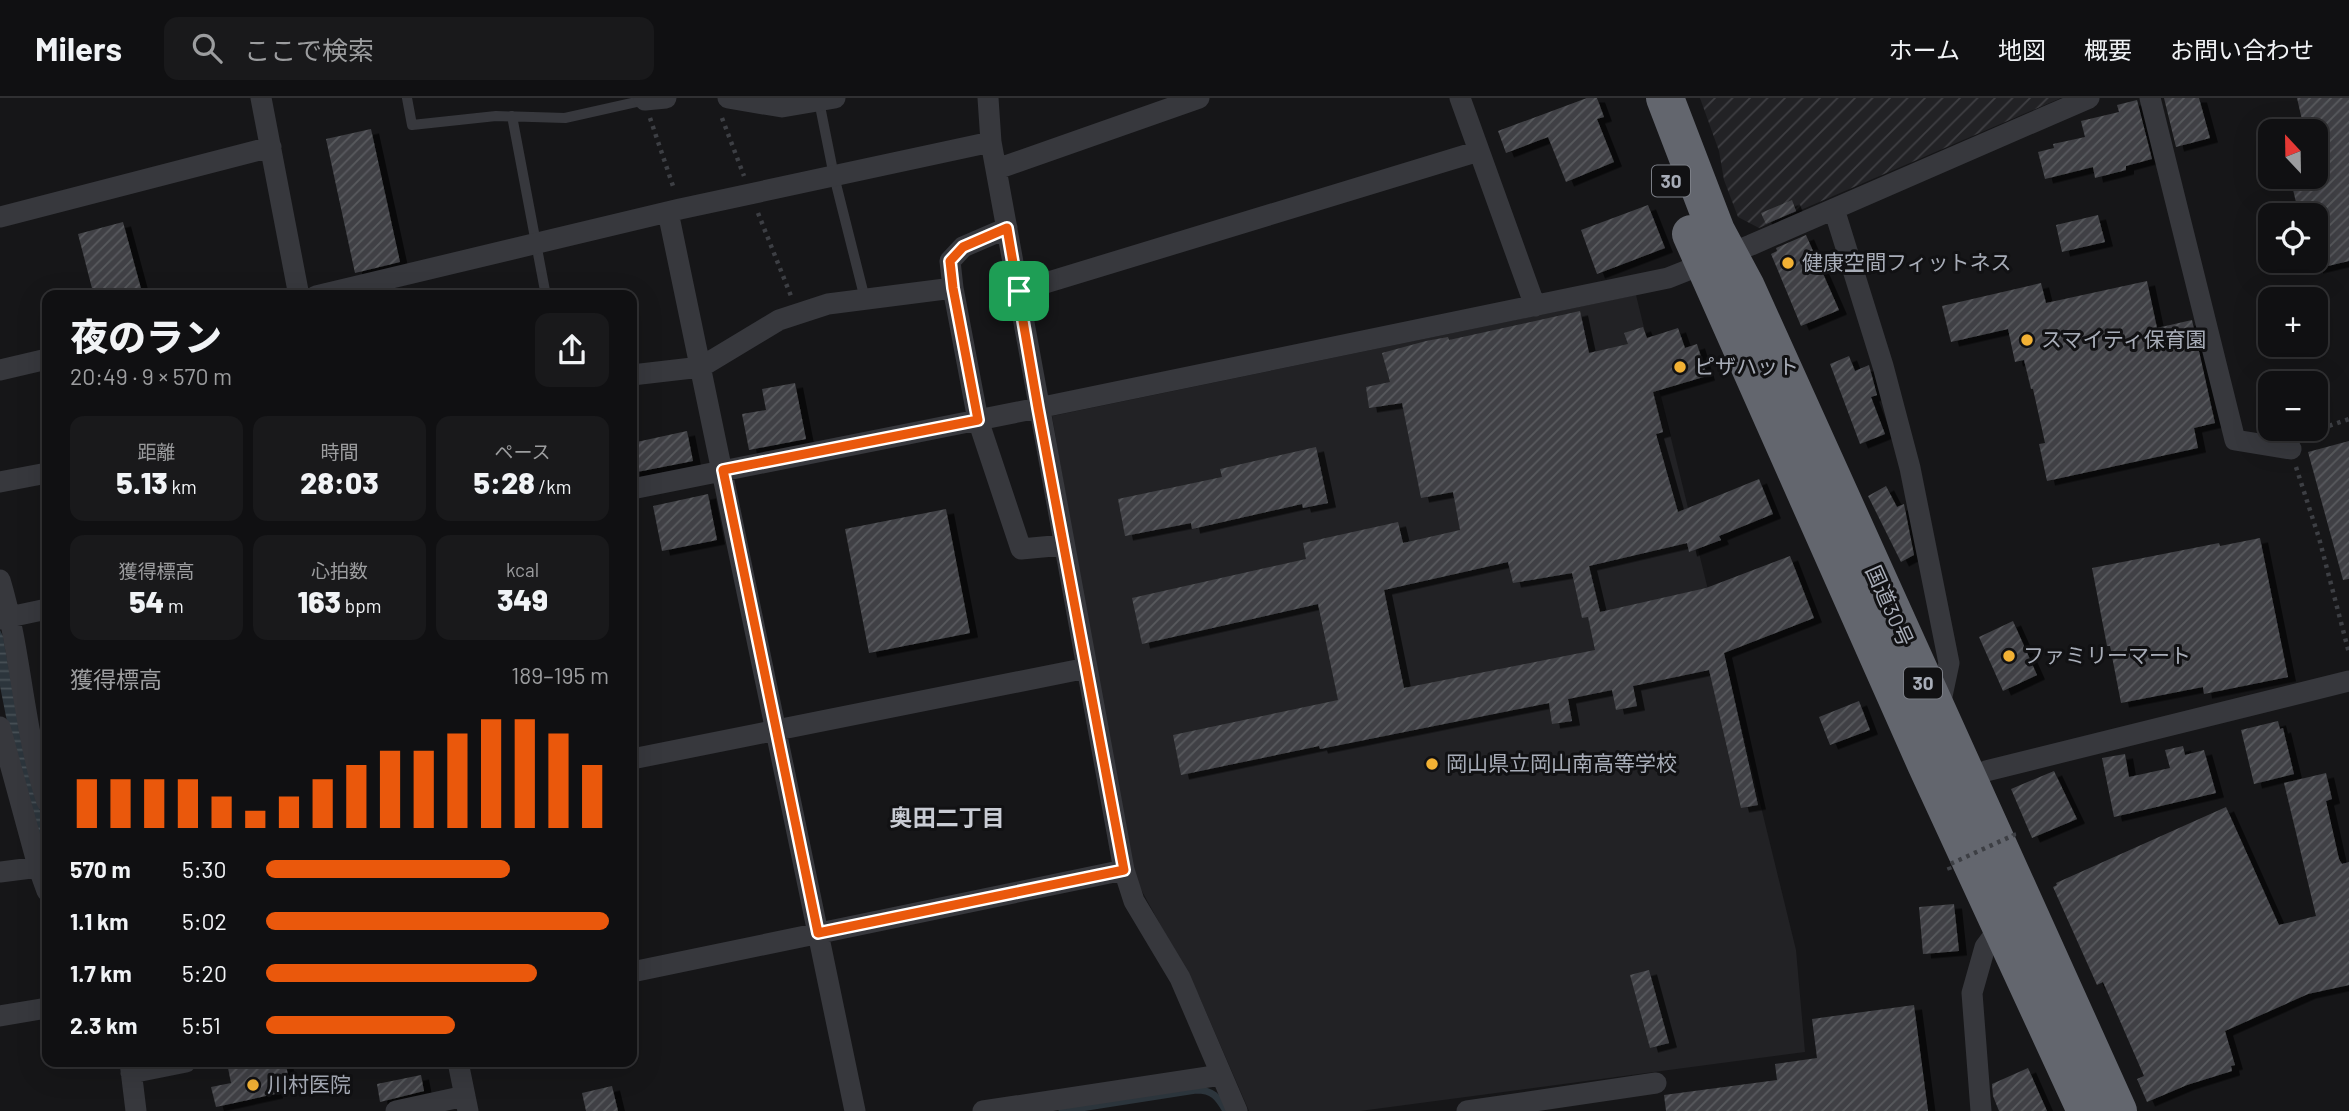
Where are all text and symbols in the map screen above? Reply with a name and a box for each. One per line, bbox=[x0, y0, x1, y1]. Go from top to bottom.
search box bbox=[164, 17, 654, 80]
text: Milers bbox=[35, 28, 122, 68]
icon: search bbox=[188, 29, 226, 67]
text: ここで検索 bbox=[244, 34, 374, 65]
text: ホーム bbox=[1889, 35, 1960, 64]
text: 地図 bbox=[1998, 35, 2046, 64]
text: 概要 bbox=[2084, 35, 2132, 64]
text: お問い合わせ bbox=[2170, 35, 2314, 64]
north arrow bbox=[2258, 119, 2328, 189]
map controls bbox=[2258, 119, 2328, 441]
road number: 30 bbox=[1652, 166, 1690, 197]
button: locate bbox=[2258, 203, 2328, 273]
place label: 健康空間フィットネス bbox=[1802, 249, 2012, 274]
marker: 健康空間フィットネス bbox=[1780, 255, 1796, 271]
pin bbox=[989, 261, 1049, 321]
icon: arrive bbox=[1000, 272, 1038, 310]
button: + bbox=[2258, 287, 2328, 357]
text: 夜のラン bbox=[70, 313, 222, 359]
button: share bbox=[535, 313, 609, 387]
place label: スマイティ保育園 bbox=[2041, 326, 2207, 351]
marker: スマイティ保育園 bbox=[2019, 332, 2035, 348]
place label: ピザハット bbox=[1694, 353, 1799, 378]
marker: ピザハット bbox=[1672, 359, 1688, 375]
text: 20:49 · 9 × 570 m bbox=[70, 362, 232, 390]
button: − bbox=[2258, 371, 2328, 441]
text: 距離 bbox=[137, 440, 176, 463]
text: 時間 bbox=[320, 440, 359, 463]
text: ペース bbox=[494, 440, 551, 463]
text: 5.13 bbox=[116, 464, 168, 500]
text: 28:03 bbox=[300, 464, 379, 500]
text: 5:28 bbox=[474, 464, 535, 500]
text: km bbox=[168, 475, 197, 498]
text: /km bbox=[535, 475, 571, 498]
text: kcal bbox=[506, 558, 539, 581]
text: 獲得標高 bbox=[118, 559, 195, 582]
text: 心拍数 bbox=[311, 559, 368, 582]
street label: 国道30号 bbox=[1862, 561, 1919, 650]
text: 349 bbox=[497, 581, 548, 617]
text: 54 bbox=[129, 583, 164, 619]
text: 163 bbox=[298, 583, 341, 619]
text: m bbox=[164, 594, 184, 617]
text: bpm bbox=[341, 594, 381, 617]
place label: ファミリーマート bbox=[2023, 642, 2191, 667]
marker: ファミリーマート bbox=[2001, 648, 2017, 664]
text: 189–195 m bbox=[511, 661, 609, 689]
text: 獲得標高 bbox=[70, 665, 162, 693]
road number: 30 bbox=[1904, 668, 1942, 698]
place label: 岡山県立岡山南高等学校 bbox=[1446, 750, 1677, 775]
marker: 岡山県立岡山南高等学校 bbox=[1424, 756, 1440, 772]
district label: 奥田二丁目 bbox=[890, 803, 1005, 831]
text: 570 m bbox=[70, 855, 131, 883]
text: 5:30 bbox=[182, 855, 226, 883]
text: 1.1 km bbox=[70, 907, 129, 935]
text: 5:02 bbox=[182, 907, 227, 935]
text: 1.7 km bbox=[70, 959, 132, 987]
text: 5:20 bbox=[182, 959, 227, 987]
text: 2.3 km bbox=[70, 1011, 138, 1039]
text: 5:51 bbox=[182, 1011, 221, 1039]
place label: 川村医院 bbox=[267, 1071, 351, 1096]
marker: 川村医院 bbox=[245, 1077, 261, 1093]

